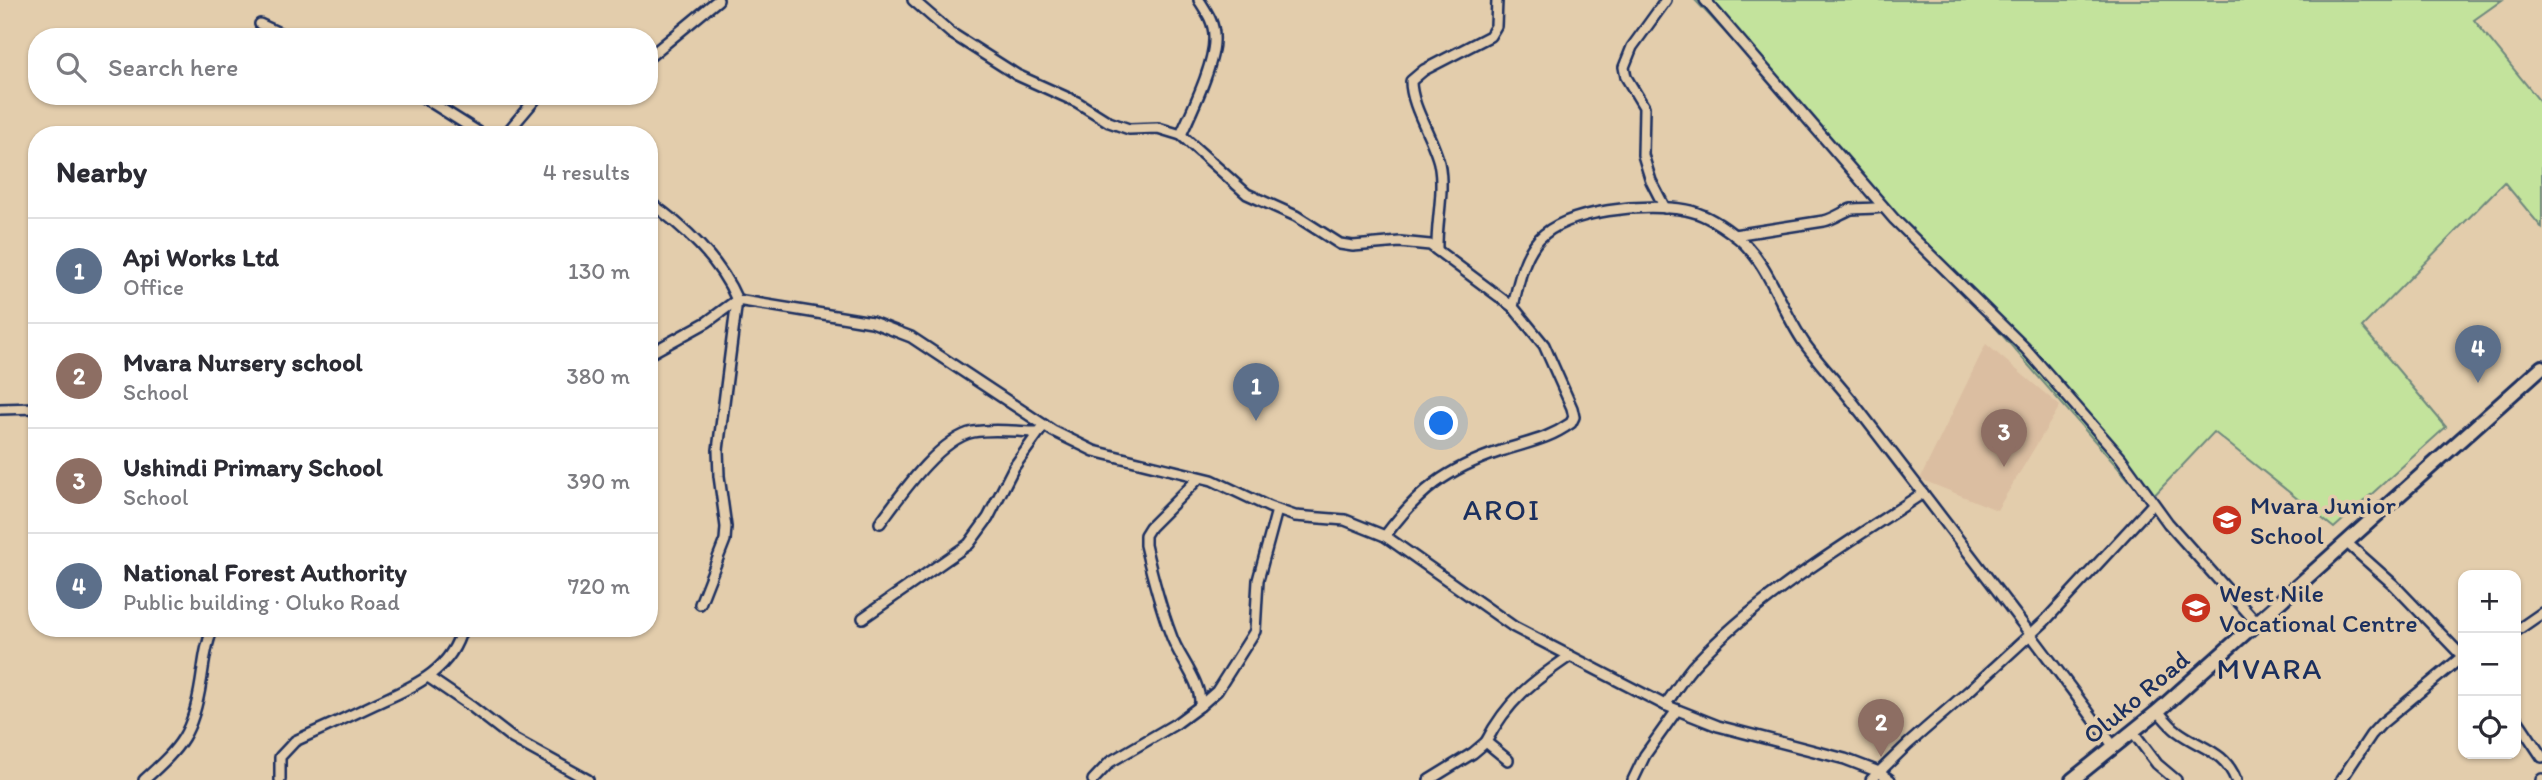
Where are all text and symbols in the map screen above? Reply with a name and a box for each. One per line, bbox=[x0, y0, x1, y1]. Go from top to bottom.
search box bbox=[28, 28, 658, 105]
icon: search bbox=[52, 48, 90, 86]
text: Search here bbox=[108, 51, 238, 83]
text: Nearby bbox=[56, 153, 147, 190]
text: 4 results bbox=[543, 158, 630, 186]
text: Api Works Ltd bbox=[123, 241, 279, 273]
text: 1 bbox=[74, 257, 84, 285]
text: 130 m bbox=[568, 257, 630, 285]
text: Office bbox=[123, 273, 184, 301]
pin: 4 bbox=[2455, 325, 2501, 383]
text: Mvara Nursery school bbox=[123, 346, 363, 378]
text: 2 bbox=[73, 362, 85, 390]
text: 380 m bbox=[566, 362, 630, 390]
pin: 1 bbox=[1233, 363, 1279, 421]
text: School bbox=[123, 378, 188, 406]
your location bbox=[1424, 406, 1458, 440]
pin: 3 bbox=[1981, 409, 2027, 467]
text: Ushindi Primary School bbox=[123, 451, 383, 483]
text: 3 bbox=[73, 467, 85, 495]
text: 390 m bbox=[567, 467, 630, 495]
text: School bbox=[123, 483, 188, 511]
place label: Mvara Junior School bbox=[2250, 489, 2396, 551]
district label: AROI bbox=[1463, 491, 1541, 528]
school or university icon: Mvara Junior School bbox=[2210, 503, 2244, 537]
text: National Forest Authority bbox=[123, 556, 407, 588]
map controls bbox=[2458, 570, 2521, 759]
button: + bbox=[2458, 570, 2521, 633]
text: 4 bbox=[72, 572, 86, 600]
text: 720 m bbox=[568, 572, 630, 600]
place label: West Nile Vocational Centre bbox=[2219, 577, 2418, 639]
text: Public building · Oluko Road bbox=[123, 588, 400, 616]
school or university icon: West Nile Vocational Centre bbox=[2179, 591, 2213, 625]
button: − bbox=[2458, 633, 2521, 696]
street label: Oluko Road bbox=[2076, 643, 2196, 751]
district label: MVARA bbox=[2217, 650, 2323, 687]
button: locate bbox=[2458, 696, 2521, 759]
pin: 2 bbox=[1858, 699, 1904, 757]

